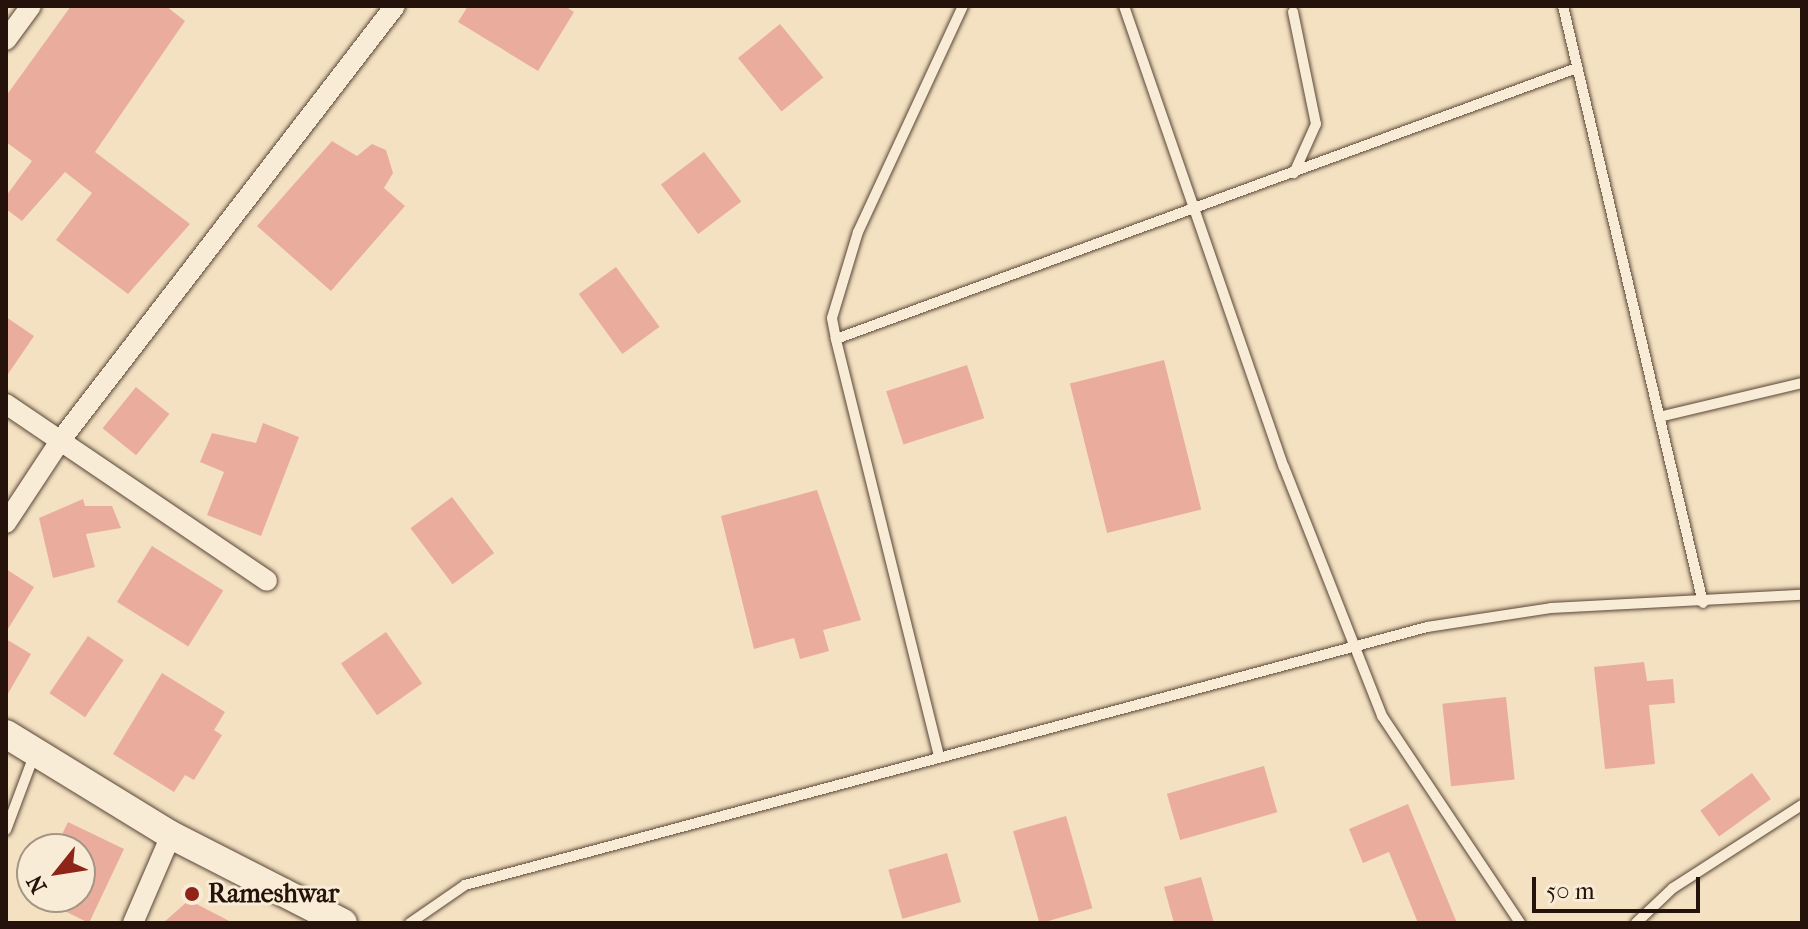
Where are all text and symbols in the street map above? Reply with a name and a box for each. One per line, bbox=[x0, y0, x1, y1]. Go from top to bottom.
north arrow bbox=[16, 833, 96, 913]
scale bar bbox=[1536, 861, 1704, 911]
text: N bbox=[22, 870, 52, 898]
text: 50 m bbox=[1546, 877, 1595, 905]
place label: Rameshwar bbox=[208, 878, 339, 910]
marker: Rameshwar bbox=[183, 885, 201, 903]

